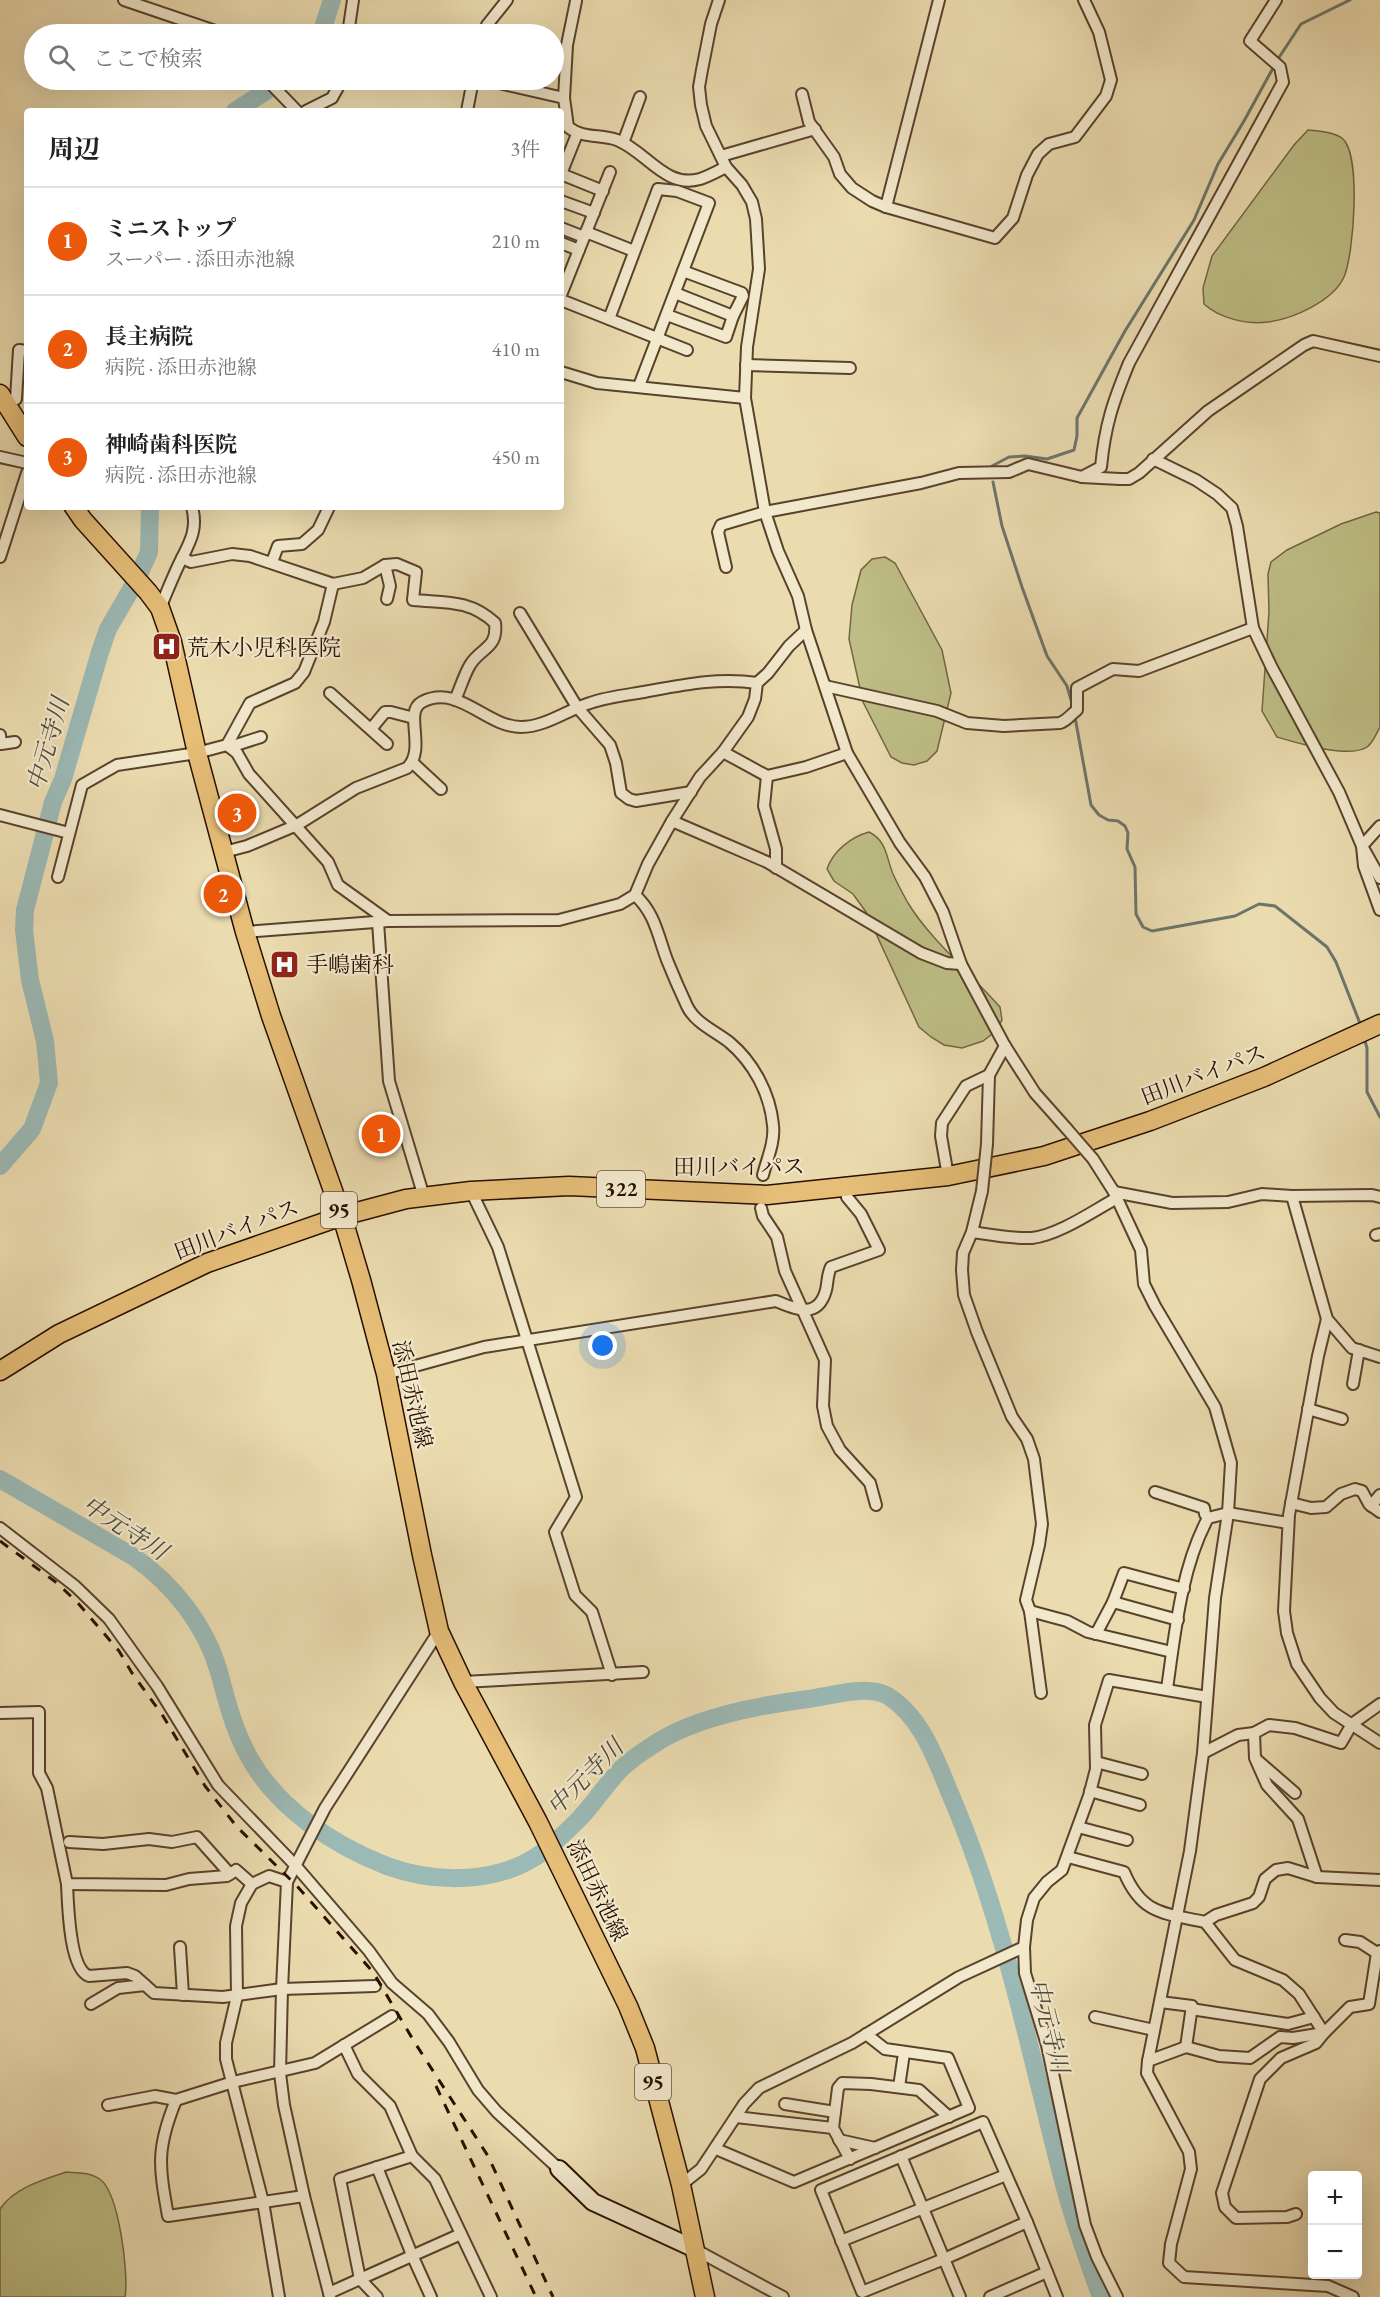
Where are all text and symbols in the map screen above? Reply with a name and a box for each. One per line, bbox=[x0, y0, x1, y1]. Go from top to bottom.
search box bbox=[24, 24, 564, 90]
icon: search bbox=[45, 41, 78, 74]
text: ここで検索 bbox=[93, 44, 203, 73]
text: 周辺 bbox=[48, 132, 100, 166]
text: 3件 bbox=[510, 136, 540, 162]
text: ミニストップ bbox=[105, 214, 236, 243]
text: 1 bbox=[62, 228, 73, 254]
text: 210 m bbox=[492, 228, 540, 254]
text: スーパー · 添田赤池線 bbox=[105, 246, 295, 272]
text: 長主病院 bbox=[105, 322, 193, 351]
text: 2 bbox=[62, 336, 73, 362]
text: 410 m bbox=[492, 336, 540, 362]
text: 病院 · 添田赤池線 bbox=[105, 354, 257, 380]
text: 神崎歯科医院 bbox=[105, 430, 237, 459]
text: 3 bbox=[62, 444, 73, 470]
text: 450 m bbox=[492, 444, 540, 470]
text: 病院 · 添田赤池線 bbox=[105, 462, 257, 488]
hospital icon: 荒木小児科医院 bbox=[150, 631, 182, 663]
place label: 荒木小児科医院 bbox=[187, 633, 341, 662]
water label: 中元寺川 bbox=[19, 691, 76, 794]
pin: 3 bbox=[218, 790, 256, 836]
pin: 2 bbox=[204, 872, 242, 916]
hospital icon: 手嶋歯科 bbox=[269, 948, 301, 980]
place label: 手嶋歯科 bbox=[306, 950, 394, 979]
street label: 田川バイパス bbox=[1137, 1037, 1270, 1112]
pin: 1 bbox=[362, 1112, 400, 1156]
street label: 田川バイパス bbox=[673, 1152, 805, 1181]
road number: 322 bbox=[597, 1171, 645, 1207]
street label: 田川バイパス bbox=[170, 1192, 303, 1267]
road number: 95 bbox=[321, 1192, 357, 1228]
your location bbox=[588, 1331, 617, 1360]
street label: 添田赤池線 bbox=[386, 1337, 439, 1451]
water label: 中元寺川 bbox=[77, 1488, 176, 1568]
water label: 中元寺川 bbox=[540, 1730, 632, 1822]
street label: 添田赤池線 bbox=[560, 1834, 635, 1946]
water label: 中元寺川 bbox=[1023, 1976, 1077, 2079]
road number: 95 bbox=[635, 2064, 671, 2100]
map controls bbox=[1308, 2171, 1362, 2279]
button: + bbox=[1308, 2171, 1362, 2225]
button: − bbox=[1308, 2225, 1362, 2279]

